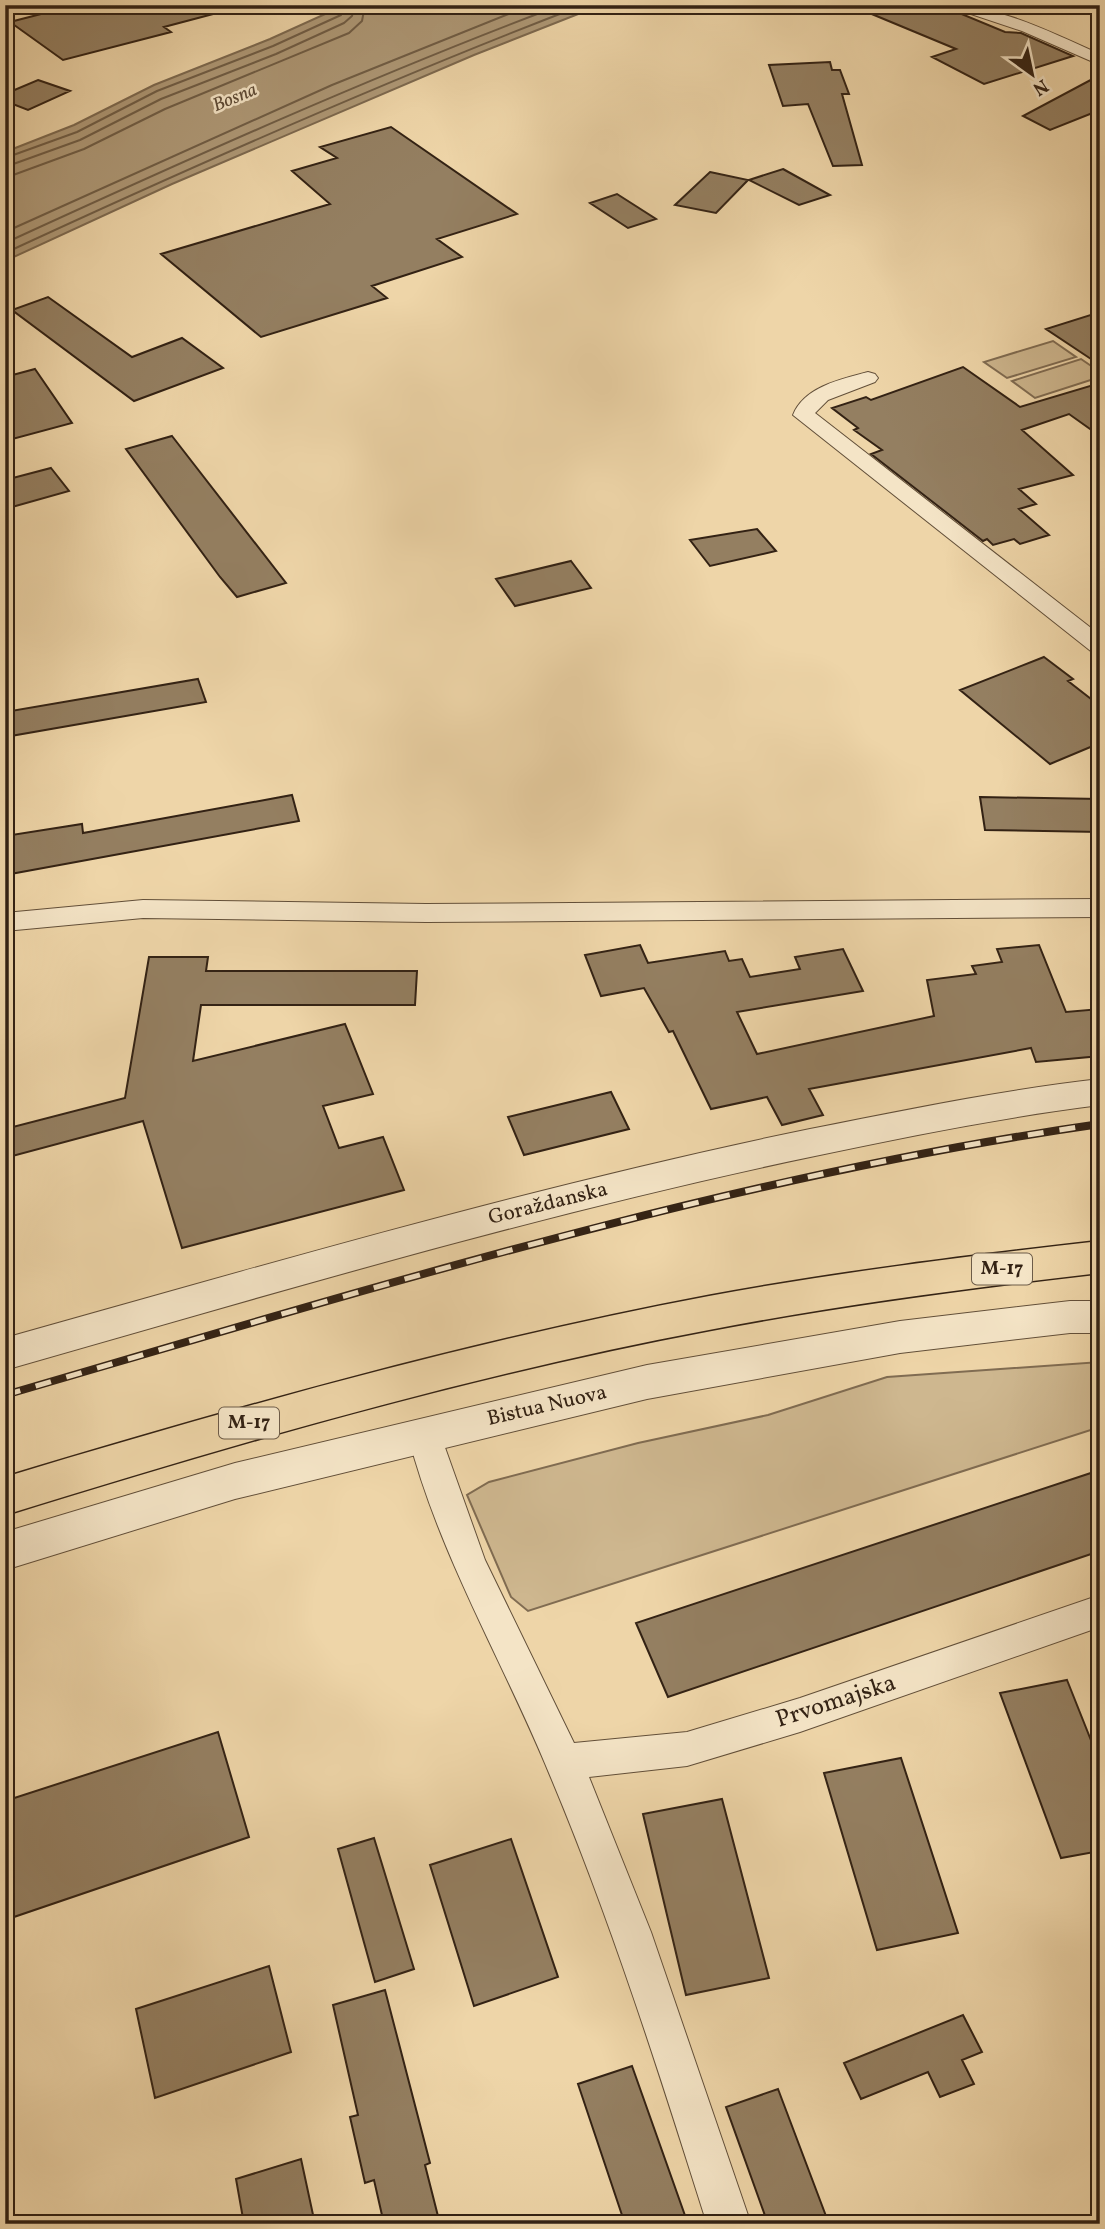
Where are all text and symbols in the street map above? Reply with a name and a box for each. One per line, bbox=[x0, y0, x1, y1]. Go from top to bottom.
north arrow bbox=[996, 38, 1066, 108]
text: N bbox=[1027, 72, 1053, 101]
water label: Bosna bbox=[209, 77, 261, 119]
street label: Goraždanska bbox=[485, 1175, 611, 1233]
road number: M-17 bbox=[972, 1254, 1032, 1284]
street label: Bistua Nuova bbox=[484, 1378, 610, 1434]
road number: M-17 bbox=[219, 1408, 279, 1438]
street label: Prvomajska bbox=[772, 1667, 900, 1737]

